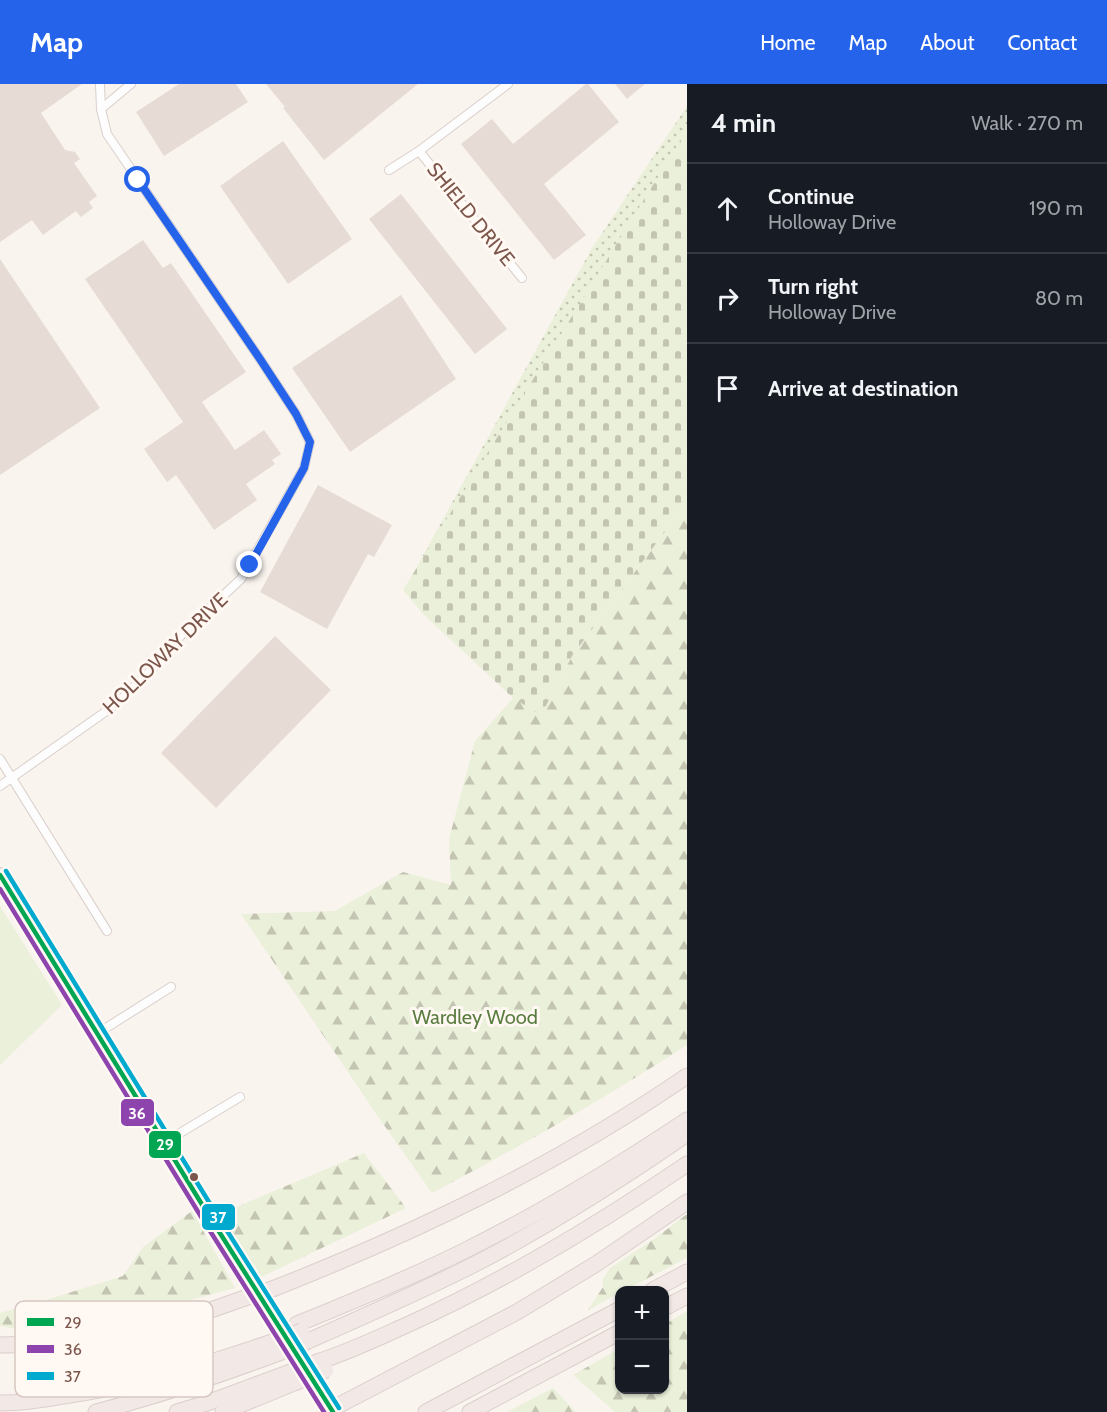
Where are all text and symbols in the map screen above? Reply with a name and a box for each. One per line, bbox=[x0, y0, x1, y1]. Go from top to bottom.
text: Map bbox=[30, 25, 83, 59]
text: Home bbox=[760, 30, 816, 55]
text: Map bbox=[849, 30, 887, 55]
text: About bbox=[920, 30, 974, 55]
text: Contact bbox=[1007, 30, 1077, 55]
text: 4 min bbox=[711, 107, 776, 139]
text: Walk · 270 m bbox=[971, 111, 1083, 135]
street label: SHIELD DRIVE bbox=[422, 157, 520, 271]
route start bbox=[124, 166, 150, 192]
text: Continue bbox=[768, 183, 854, 210]
icon: ahead bbox=[711, 192, 744, 225]
text: 190 m bbox=[1029, 196, 1083, 220]
text: Holloway Drive bbox=[768, 210, 896, 234]
text: Turn right bbox=[768, 273, 858, 300]
icon: right bbox=[711, 282, 744, 315]
text: 80 m bbox=[1035, 286, 1083, 310]
text: Holloway Drive bbox=[768, 300, 896, 324]
icon: arrive bbox=[711, 372, 744, 405]
text: Arrive at destination bbox=[768, 375, 958, 402]
route end bbox=[236, 551, 262, 577]
street label: HOLLOWAY DRIVE bbox=[98, 587, 232, 719]
park label: Wardley Wood bbox=[412, 1005, 538, 1029]
line badge: 36 bbox=[120, 1098, 155, 1127]
text: 36 bbox=[128, 1104, 146, 1123]
line badge: 29 bbox=[148, 1130, 182, 1159]
text: 29 bbox=[156, 1135, 174, 1154]
unlabelled marker bbox=[188, 1171, 200, 1183]
line badge: 37 bbox=[201, 1203, 236, 1231]
text: 37 bbox=[210, 1208, 227, 1227]
map controls bbox=[615, 1286, 669, 1394]
button: + bbox=[615, 1286, 669, 1340]
legend bbox=[15, 1301, 213, 1397]
text: 29 bbox=[64, 1313, 81, 1332]
text: 36 bbox=[64, 1340, 82, 1359]
button: − bbox=[615, 1340, 669, 1394]
text: 37 bbox=[64, 1367, 81, 1386]

